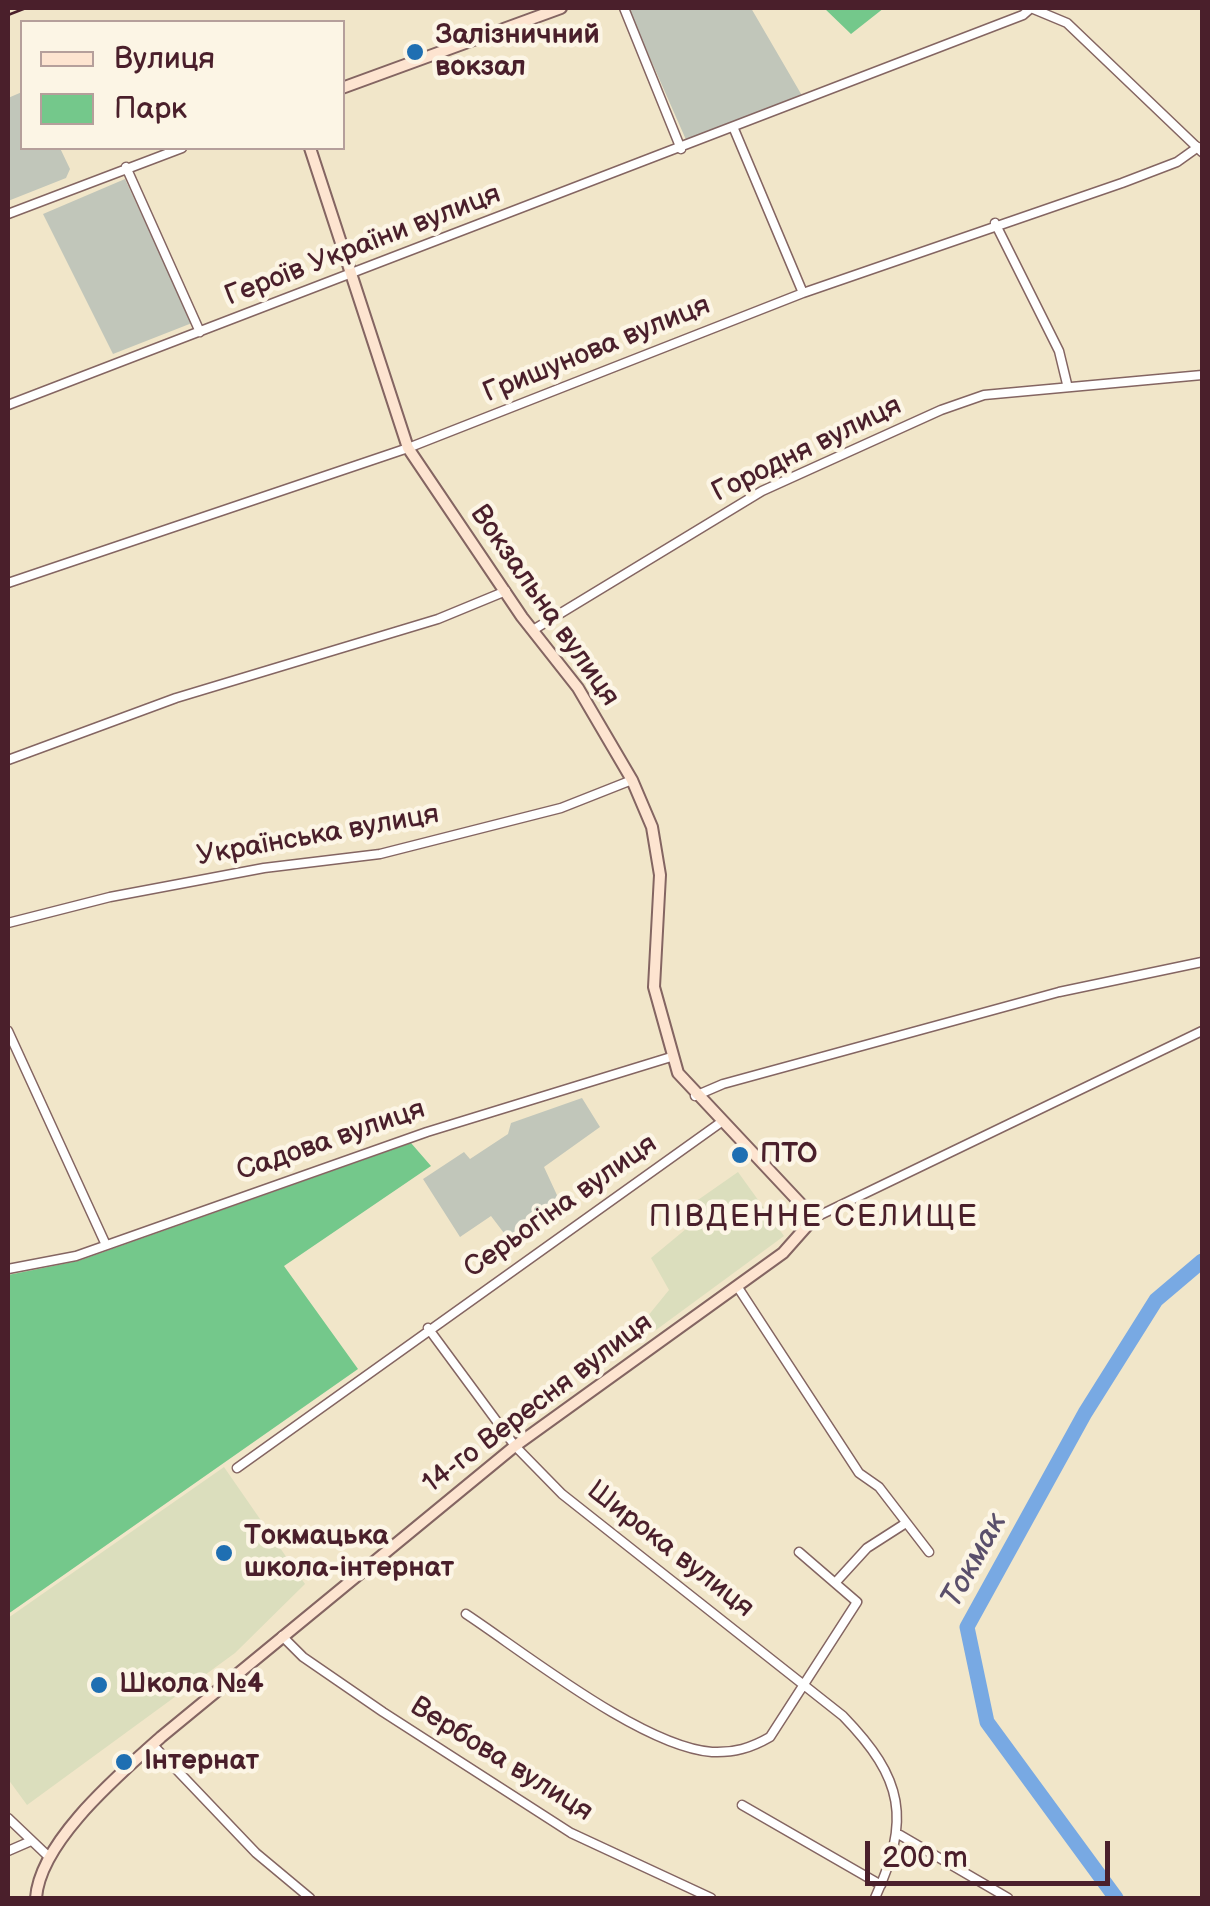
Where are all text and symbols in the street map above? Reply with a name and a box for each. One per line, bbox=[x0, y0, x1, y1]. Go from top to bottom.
place label: Залізничний вокзал bbox=[435, 19, 600, 85]
legend bbox=[20, 20, 345, 150]
text: Вулиця bbox=[114, 41, 215, 77]
marker: Залізничний вокзал bbox=[404, 41, 426, 63]
text: Парк bbox=[114, 91, 187, 127]
street label: Героїв України вулиця bbox=[220, 178, 506, 314]
street label: Гришунова вулиця bbox=[479, 289, 715, 411]
street label: Городня вулиця bbox=[707, 390, 907, 510]
street label: Вокзальна вулиця bbox=[462, 499, 626, 713]
street label: Українська вулиця bbox=[194, 798, 442, 874]
street label: Садова вулиця bbox=[232, 1093, 430, 1189]
street label: Серьогіна вулиця bbox=[458, 1128, 664, 1286]
place label: ПТО bbox=[760, 1138, 817, 1172]
marker: ПТО bbox=[729, 1144, 751, 1166]
district label: ПІВДЕННЕ СЕЛИЩЕ bbox=[649, 1200, 979, 1236]
street label: 14-го Вересня вулиця bbox=[416, 1307, 660, 1501]
street label: Широка вулиця bbox=[580, 1474, 760, 1626]
water label: Токмак bbox=[934, 1507, 1016, 1615]
place label: Токмацька школа-інтернат bbox=[244, 1520, 454, 1586]
marker: Токмацька школа-інтернат bbox=[213, 1542, 235, 1564]
place label: Школа №4 bbox=[119, 1668, 264, 1702]
marker: Школа №4 bbox=[88, 1674, 110, 1696]
street label: Вербова вулиця bbox=[403, 1690, 599, 1830]
place label: Інтернат bbox=[144, 1745, 259, 1779]
marker: Інтернат bbox=[113, 1751, 135, 1773]
scale bar bbox=[870, 1821, 1115, 1883]
text: 200 m bbox=[882, 1840, 968, 1876]

